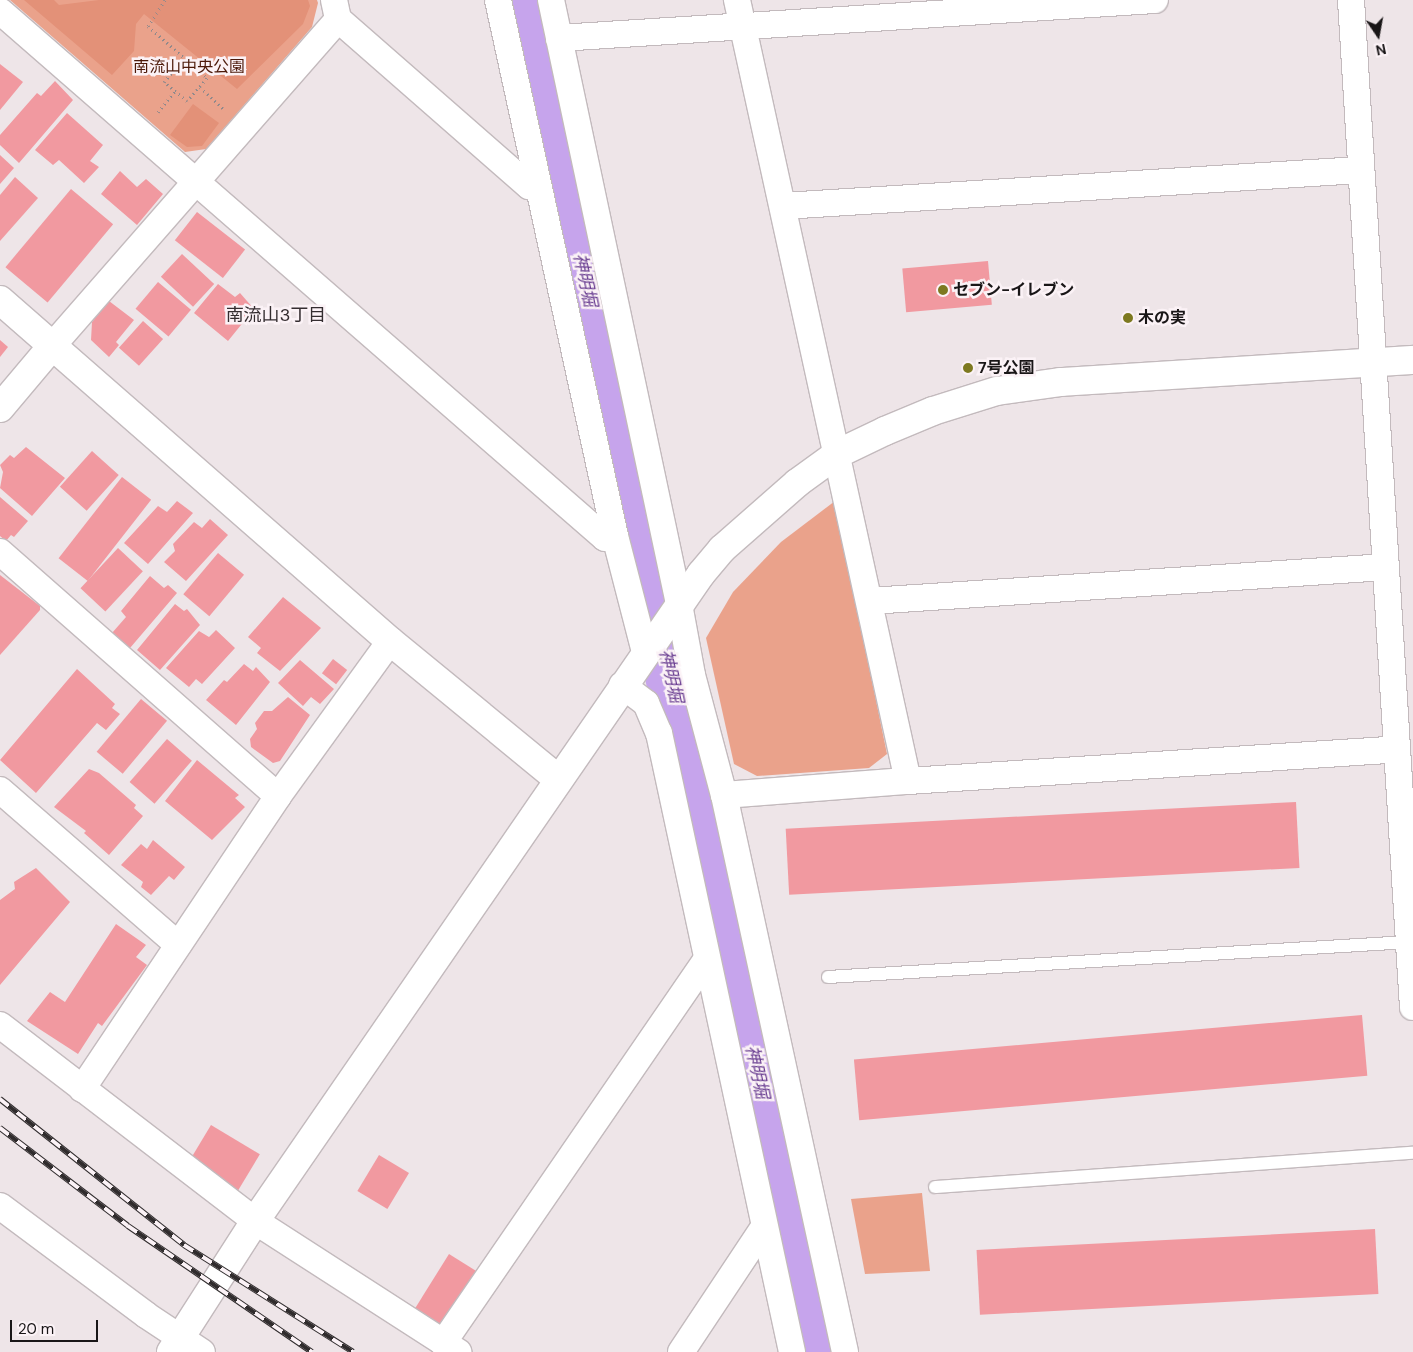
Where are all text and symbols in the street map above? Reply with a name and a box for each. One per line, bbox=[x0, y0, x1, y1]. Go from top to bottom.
north arrow bbox=[1353, 10, 1403, 60]
text: N bbox=[1374, 40, 1388, 60]
park label: 南流山中央公園 bbox=[133, 57, 245, 77]
water label: 神明堀 bbox=[569, 251, 601, 309]
place label: セブン-イレブン bbox=[953, 280, 1074, 300]
marker: セブン-イレブン bbox=[937, 284, 949, 296]
district label: 南流山3丁目 bbox=[226, 304, 326, 326]
place label: 木の実 bbox=[1138, 308, 1186, 328]
marker: 木の実 bbox=[1122, 312, 1134, 324]
place label: 7号公園 bbox=[978, 358, 1035, 378]
marker: 7号公園 bbox=[962, 362, 974, 374]
water label: 神明堀 bbox=[655, 647, 687, 705]
water label: 神明堀 bbox=[741, 1043, 773, 1101]
scale bar bbox=[12, 1310, 100, 1342]
text: 20 m bbox=[18, 1319, 54, 1339]

